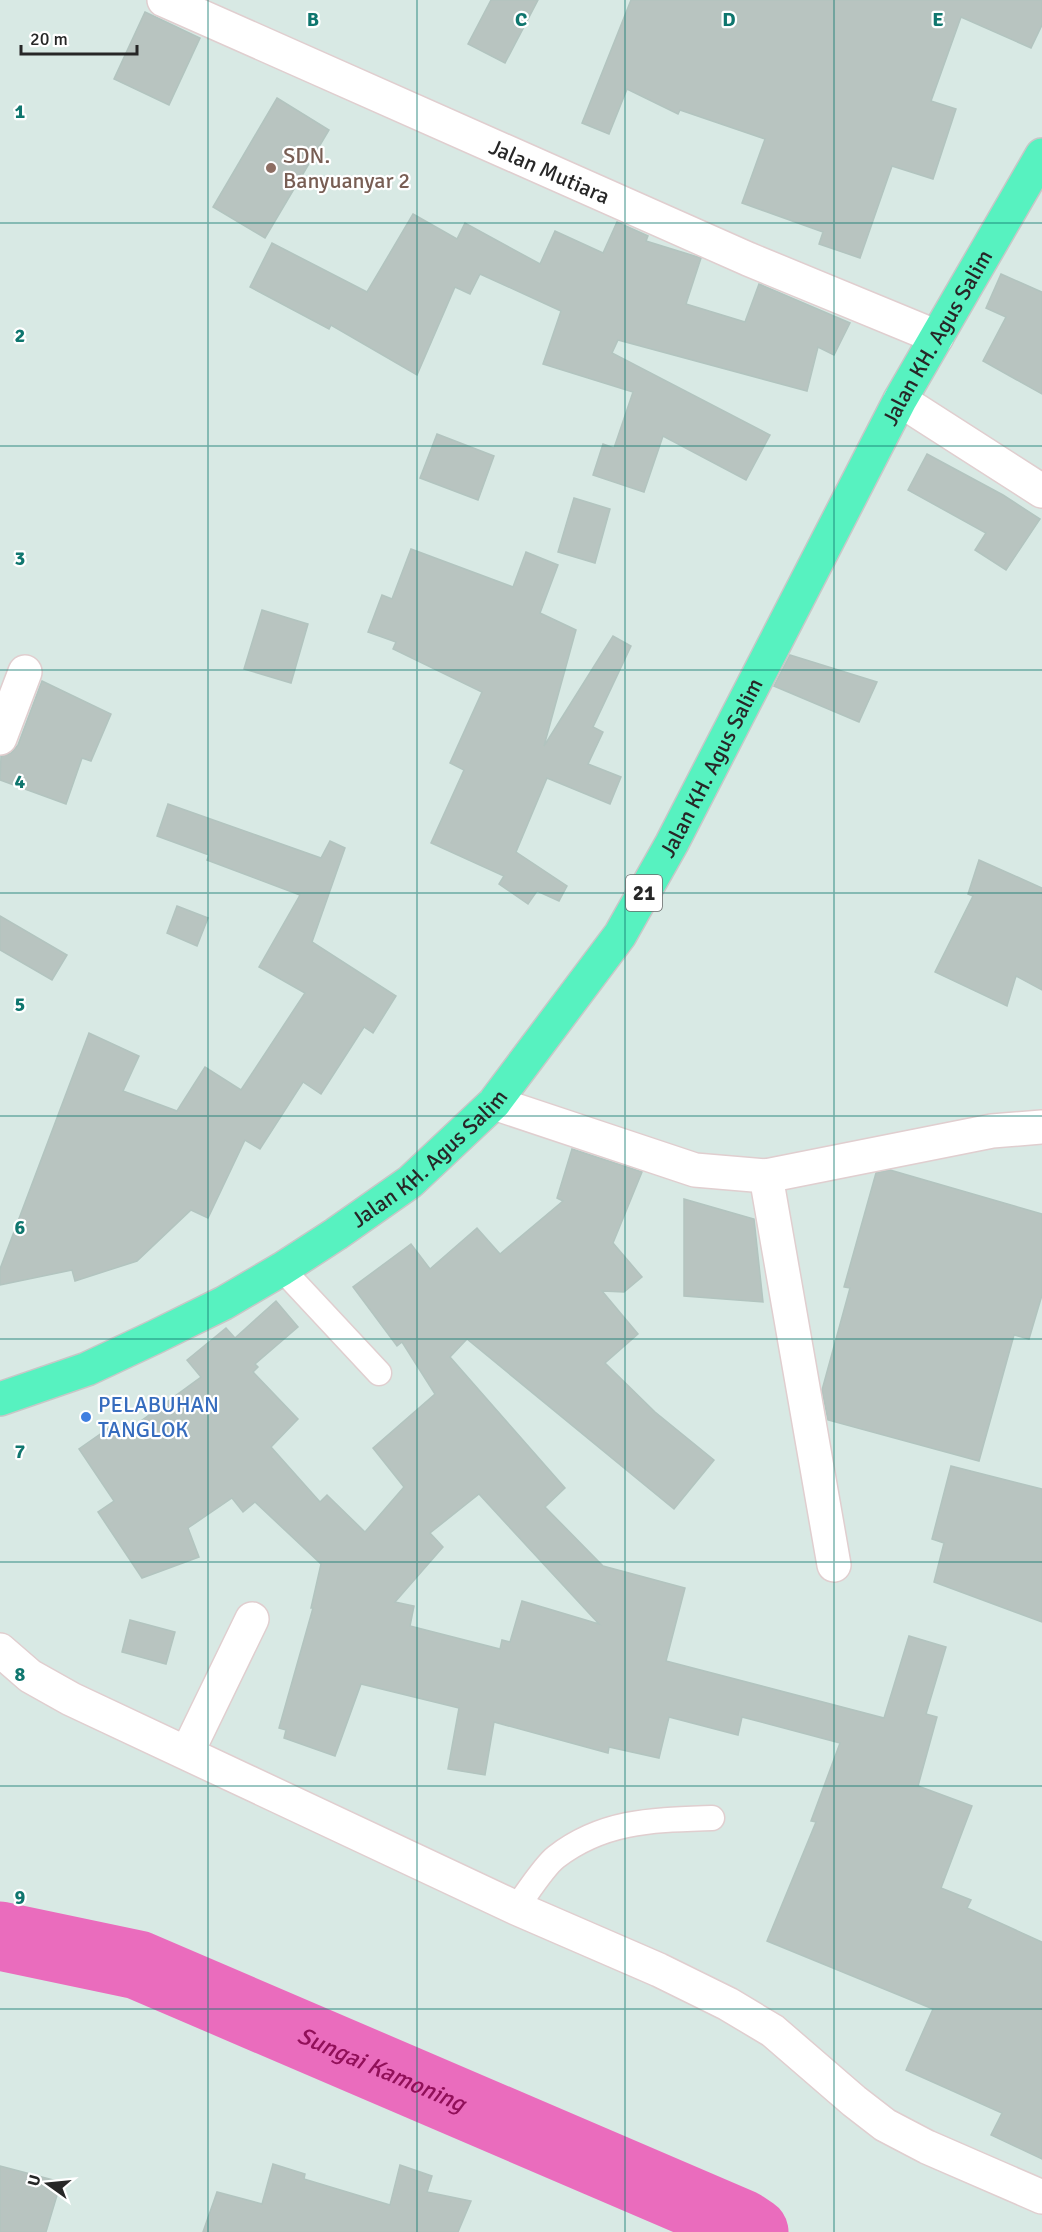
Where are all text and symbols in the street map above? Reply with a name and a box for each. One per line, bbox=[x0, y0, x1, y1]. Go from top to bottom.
text: B bbox=[307, 7, 319, 32]
text: C bbox=[515, 7, 527, 32]
text: D bbox=[722, 7, 736, 32]
text: E bbox=[932, 7, 944, 32]
scale bar bbox=[21, 18, 136, 56]
text: 20 m bbox=[30, 28, 68, 50]
text: 1 bbox=[15, 99, 26, 124]
street label: Jalan Mutiara bbox=[485, 133, 614, 210]
place label: SDN. Banyuanyar 2 bbox=[283, 142, 410, 194]
marker: SDN. Banyuanyar 2 bbox=[264, 161, 278, 175]
street label: Jalan KH. Agus Salim bbox=[876, 245, 998, 430]
text: 2 bbox=[15, 323, 25, 348]
text: 3 bbox=[15, 546, 25, 571]
street label: Jalan KH. Agus Salim bbox=[653, 673, 768, 862]
text: 4 bbox=[15, 769, 26, 794]
road number: 21 bbox=[626, 875, 662, 911]
text: 5 bbox=[15, 992, 25, 1017]
street label: Jalan KH. Agus Salim bbox=[346, 1084, 513, 1233]
text: 6 bbox=[15, 1215, 26, 1240]
place label: PELABUHAN TANGLOK bbox=[98, 1391, 219, 1443]
marker: PELABUHAN TANGLOK bbox=[79, 1410, 93, 1424]
text: 7 bbox=[15, 1439, 26, 1464]
text: 8 bbox=[15, 1662, 26, 1687]
text: 9 bbox=[15, 1885, 26, 1910]
water label: Sungai Kamoning bbox=[293, 2020, 472, 2120]
north arrow bbox=[18, 2154, 78, 2214]
text: U bbox=[23, 2173, 46, 2188]

